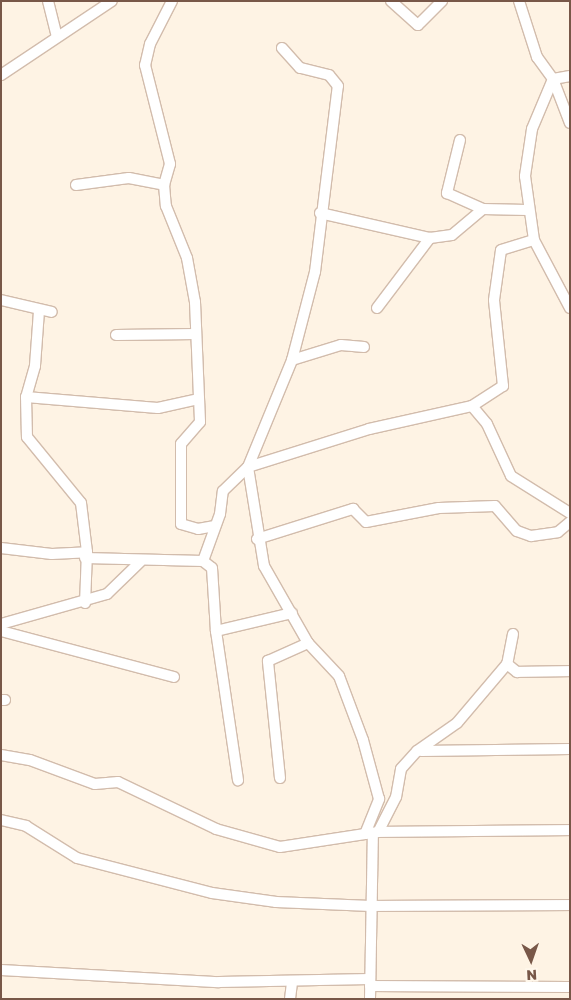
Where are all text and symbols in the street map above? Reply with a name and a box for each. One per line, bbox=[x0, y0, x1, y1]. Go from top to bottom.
north arrow bbox=[506, 935, 556, 985]
text: N bbox=[526, 967, 538, 984]

